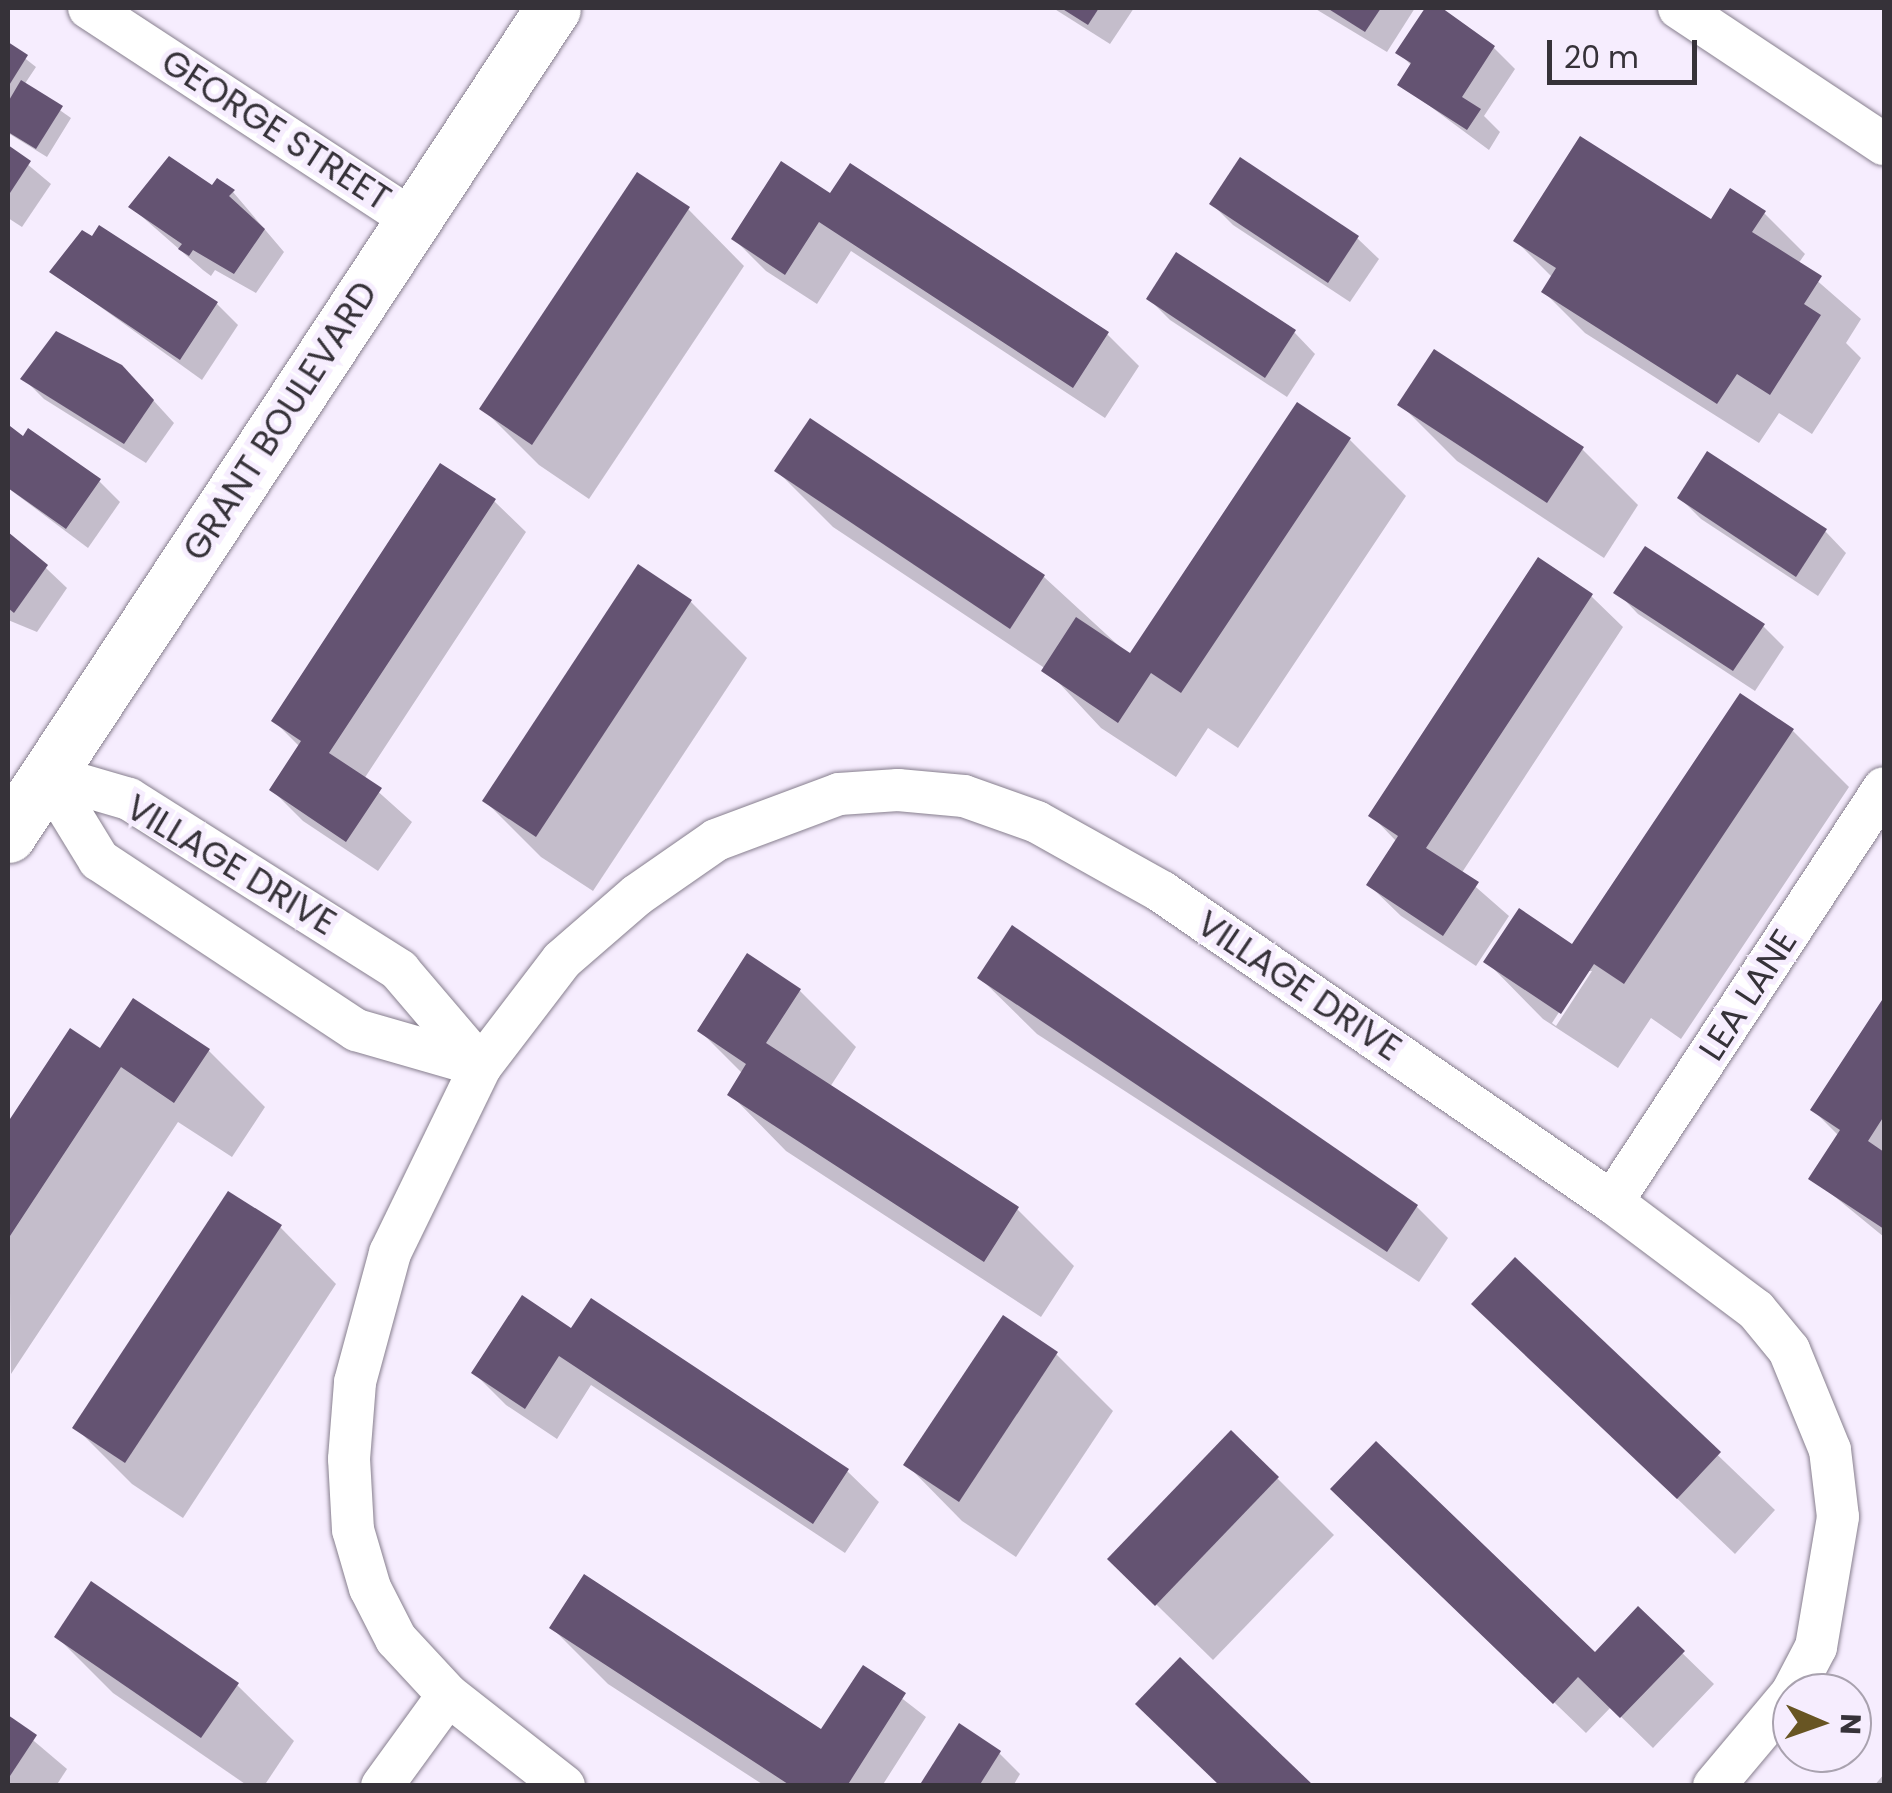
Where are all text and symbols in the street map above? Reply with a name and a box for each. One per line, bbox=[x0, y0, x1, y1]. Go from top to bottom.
scale bar bbox=[1552, 20, 1702, 82]
text: 20 m bbox=[1564, 36, 1639, 79]
street label: GEORGE STREET bbox=[154, 40, 398, 220]
street label: GRANT BOULEVARD bbox=[174, 274, 386, 568]
street label: VILLAGE DRIVE bbox=[119, 786, 343, 944]
street label: VILLAGE DRIVE bbox=[1189, 902, 1409, 1070]
street label: LEA LANE bbox=[1690, 922, 1806, 1068]
north arrow bbox=[1772, 1673, 1872, 1773]
text: N bbox=[1831, 1713, 1870, 1735]

